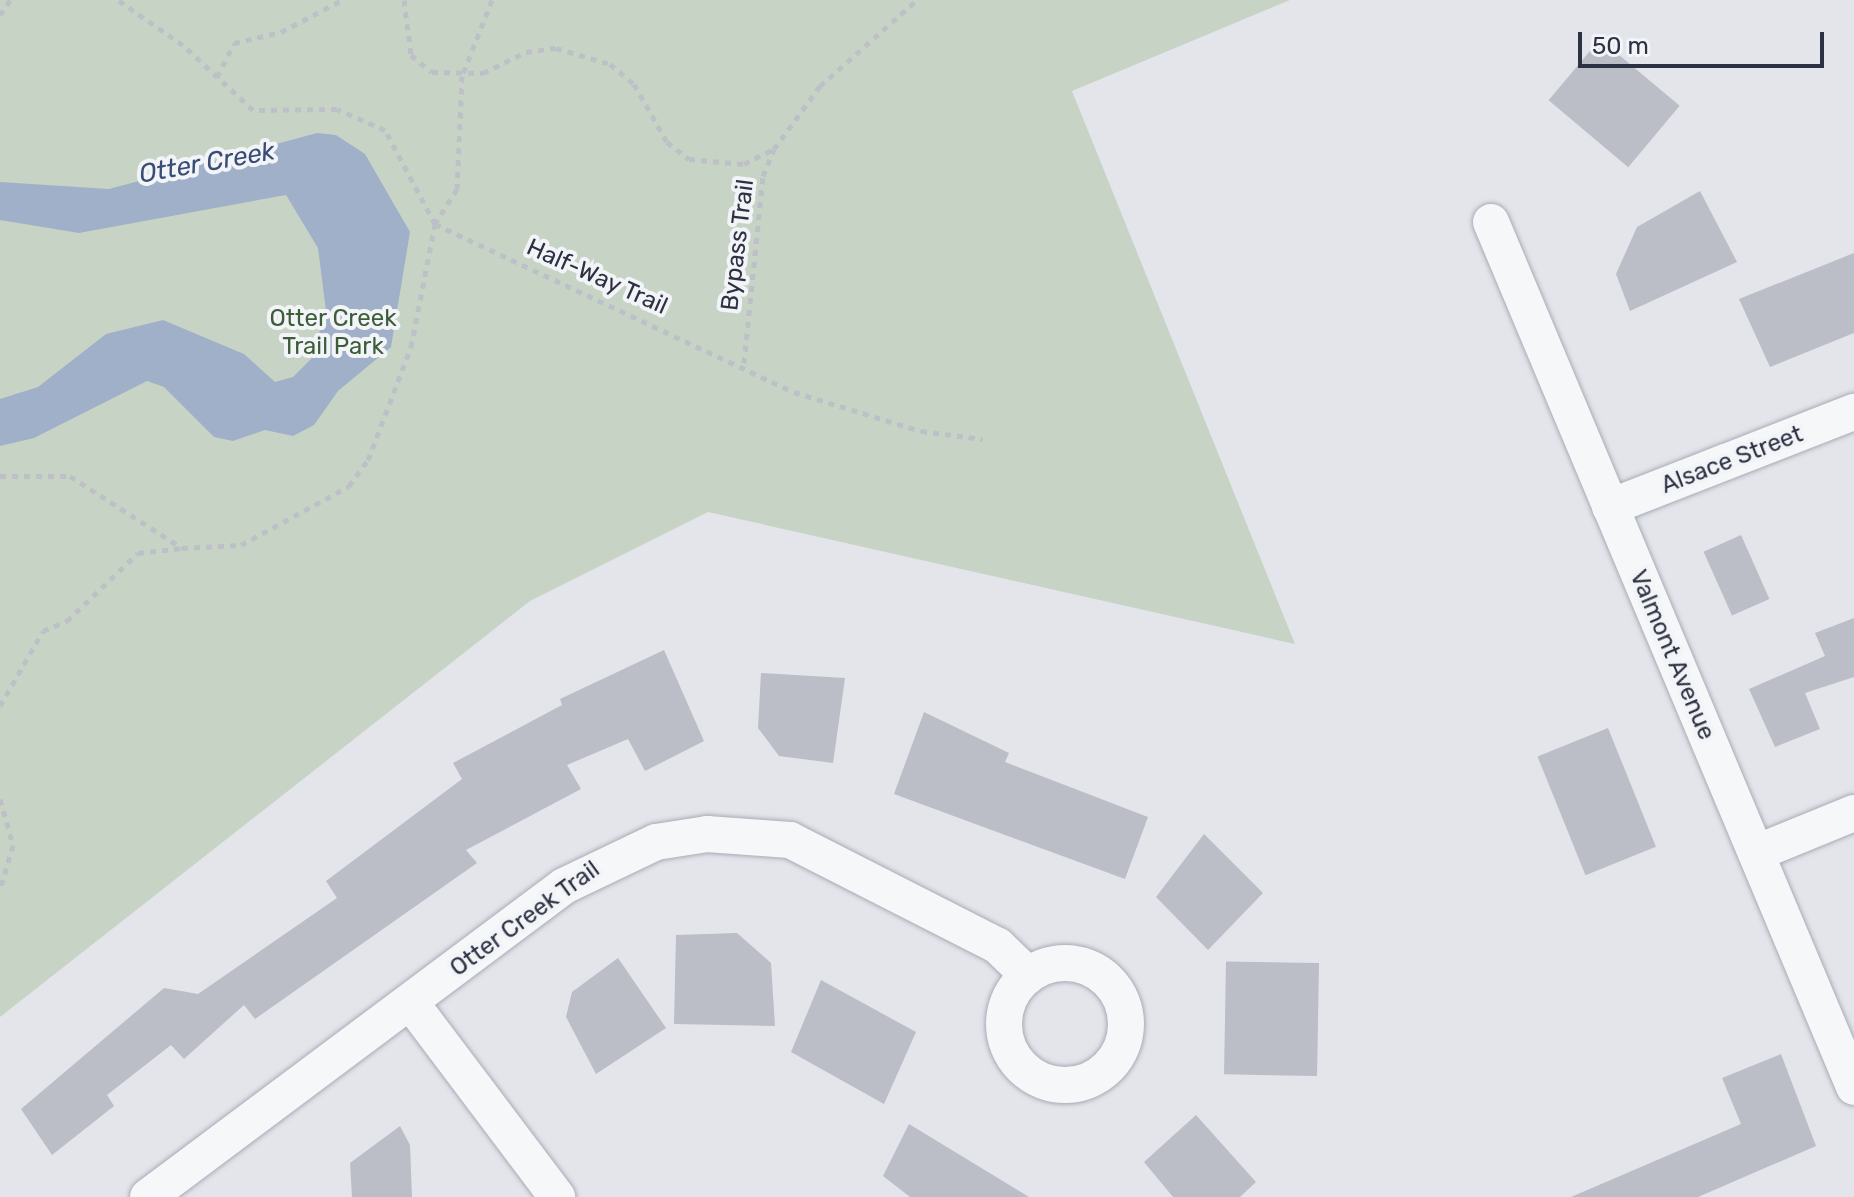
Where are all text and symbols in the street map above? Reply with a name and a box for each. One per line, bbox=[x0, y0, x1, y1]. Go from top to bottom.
scale bar bbox=[1582, 16, 1828, 66]
text: 50 m bbox=[1592, 32, 1649, 60]
water label: Otter Creek bbox=[136, 136, 278, 190]
street label: Bypass Trail bbox=[716, 177, 760, 313]
street label: Half-Way Trail bbox=[522, 233, 672, 321]
park label: Otter Creek Trail Park bbox=[269, 305, 397, 361]
street label: Alsace Street bbox=[1657, 420, 1807, 500]
street label: Valmont Avenue bbox=[1623, 565, 1721, 745]
street label: Otter Creek Trail bbox=[444, 855, 606, 983]

